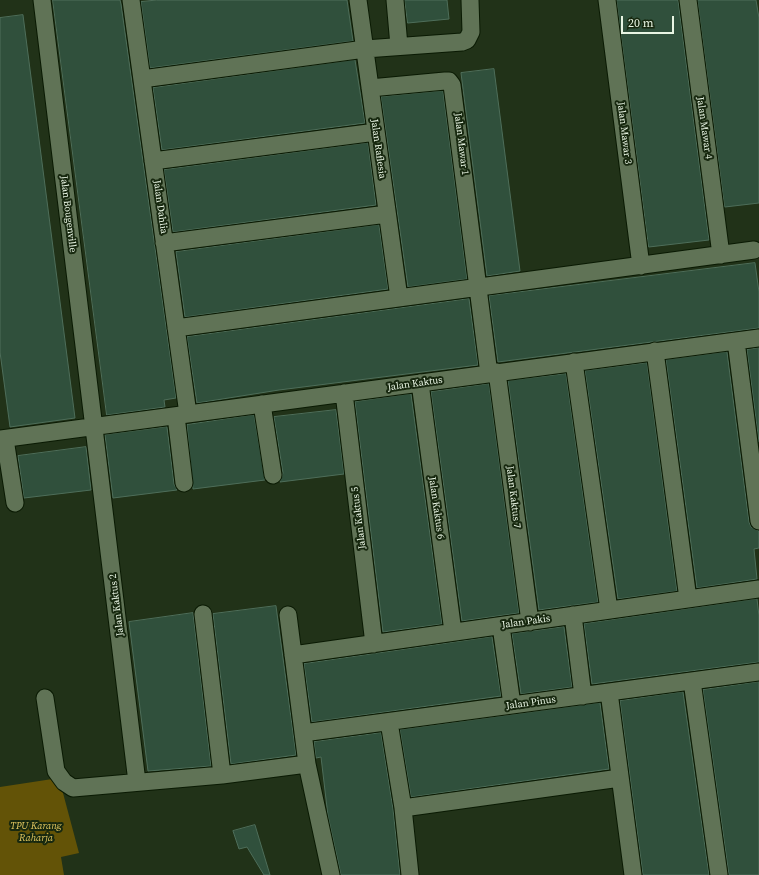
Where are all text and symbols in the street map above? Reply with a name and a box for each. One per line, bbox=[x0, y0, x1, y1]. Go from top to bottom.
scale bar bbox=[623, 8, 676, 34]
text: 20 m bbox=[628, 15, 654, 31]
street label: Jalan Mawar 4 bbox=[694, 96, 714, 160]
street label: Jalan Mawar 3 bbox=[614, 101, 634, 165]
street label: Jalan Mawar 1 bbox=[451, 112, 471, 176]
street label: Jalan Raflesia bbox=[368, 118, 388, 180]
street label: Jalan Bougenville bbox=[57, 175, 79, 253]
street label: Jalan Dahlia bbox=[150, 179, 170, 235]
street label: Jalan Kaktus bbox=[387, 374, 443, 394]
street label: Jalan Kaktus 7 bbox=[503, 465, 523, 529]
street label: Jalan Kaktus 6 bbox=[426, 476, 446, 540]
street label: Jalan Kaktus 5 bbox=[349, 486, 369, 550]
street label: Jalan Kaktus 2 bbox=[107, 573, 127, 637]
street label: Jalan Pakis bbox=[501, 613, 551, 631]
street label: Jalan Pinus bbox=[505, 694, 557, 712]
park label: TPU Karang Raharja bbox=[10, 820, 62, 844]

